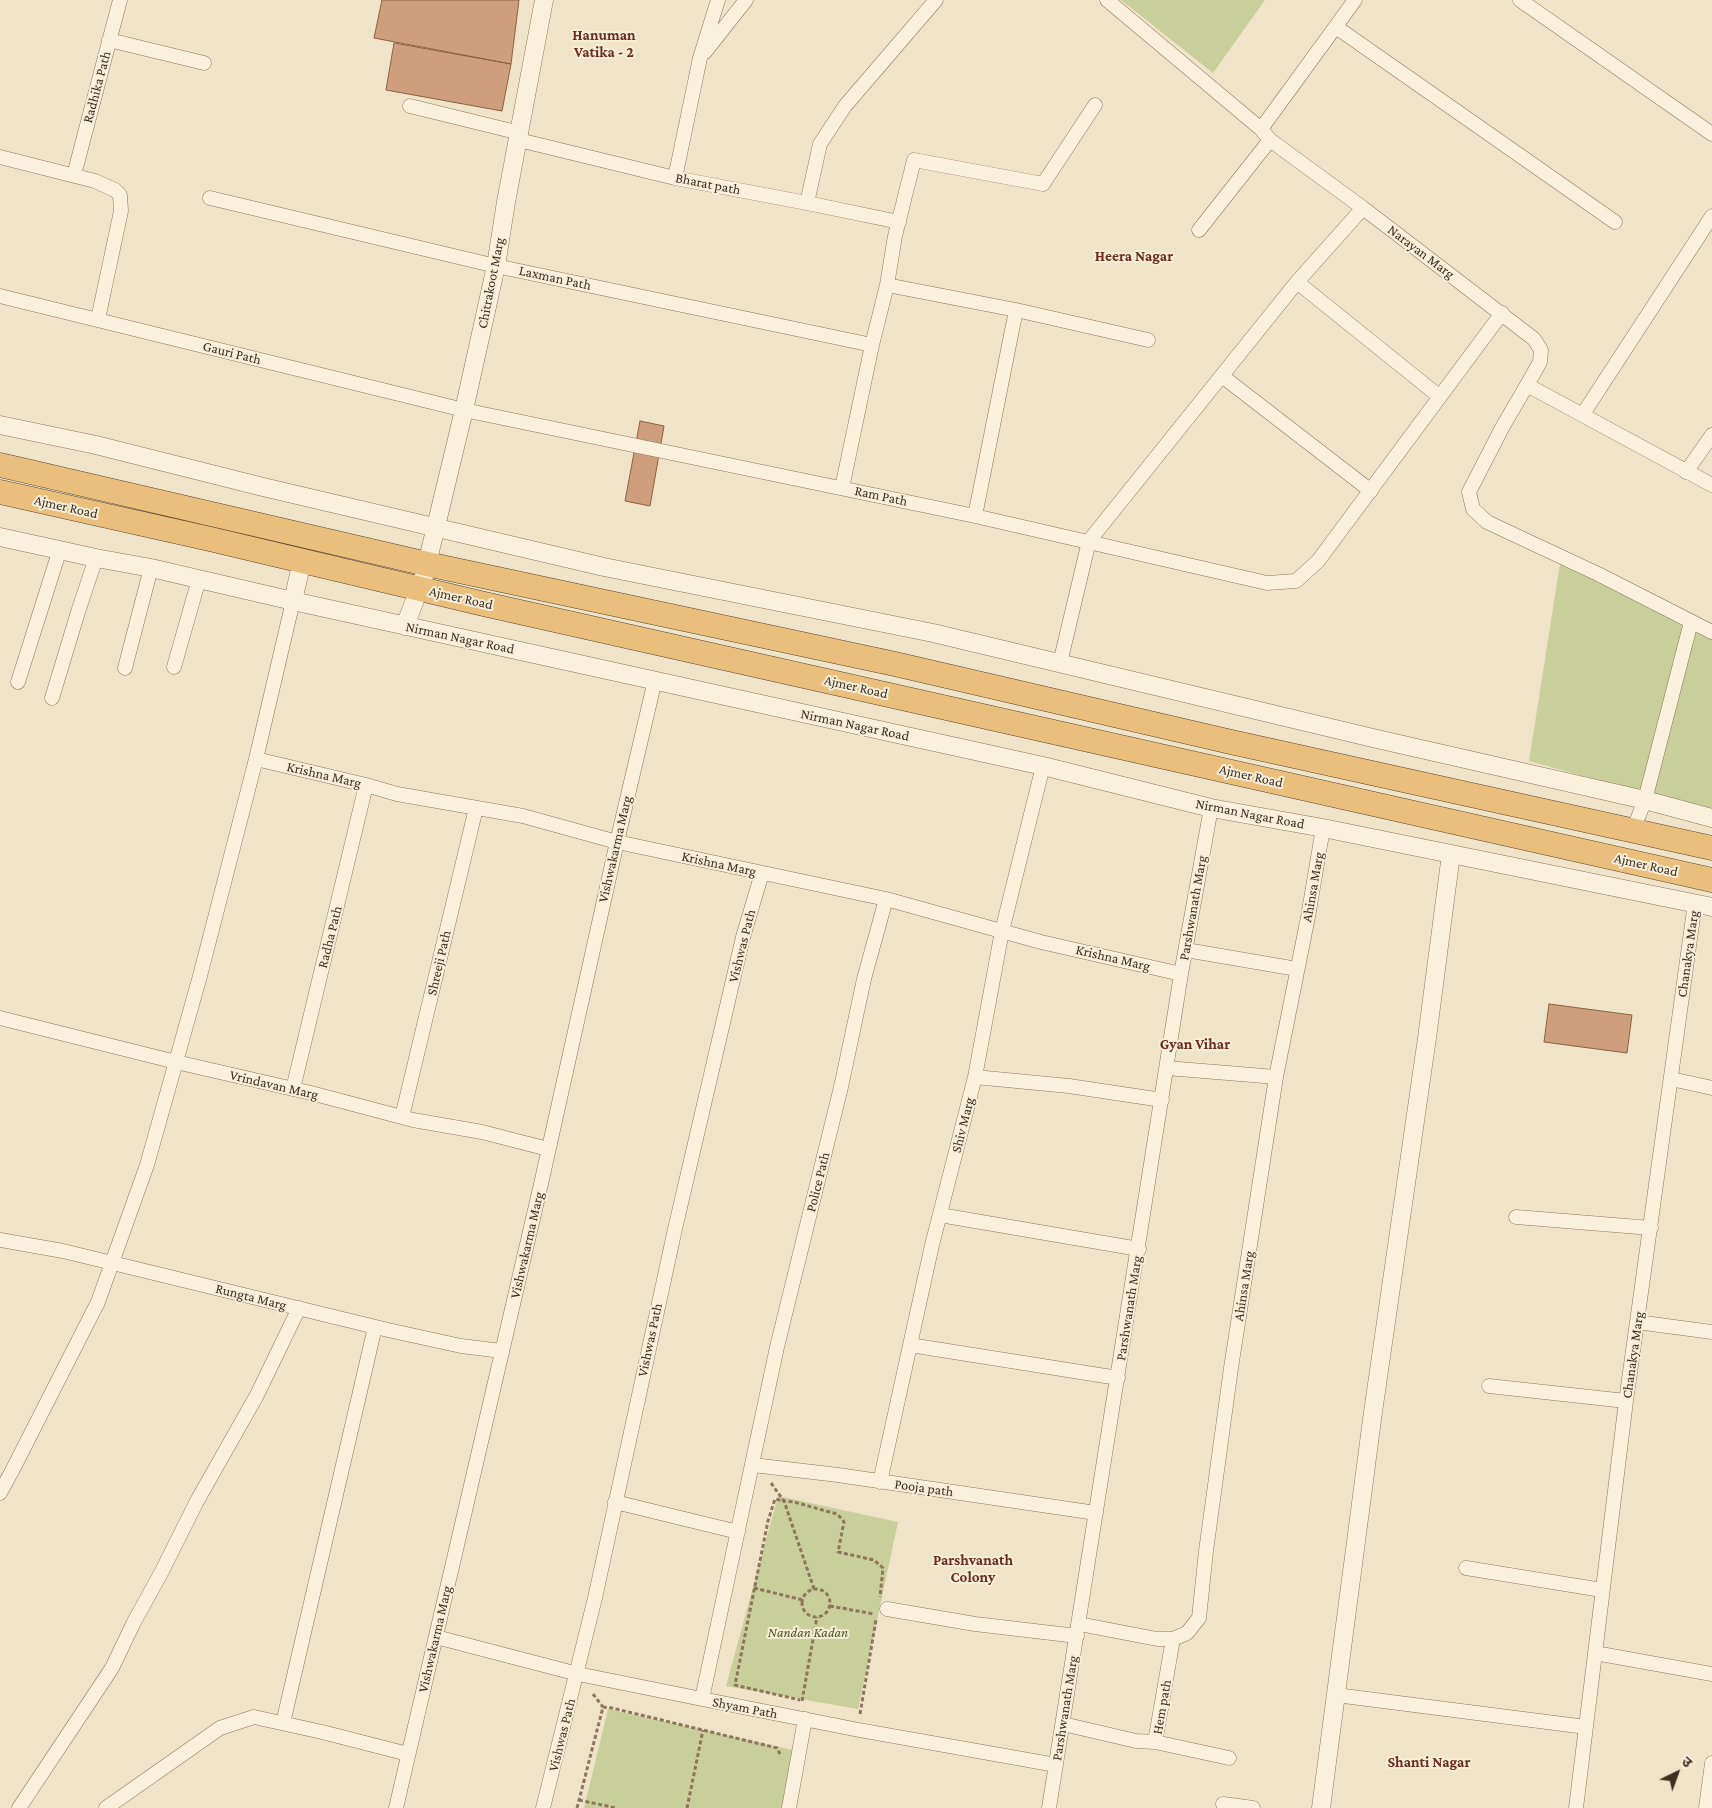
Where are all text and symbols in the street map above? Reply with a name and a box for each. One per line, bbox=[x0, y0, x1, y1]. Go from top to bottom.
district label: Hanuman Vatika - 2 bbox=[572, 26, 636, 61]
street label: Radhika Path bbox=[79, 49, 115, 125]
street label: Bharat path bbox=[674, 169, 742, 199]
street label: Narayan Marg bbox=[1384, 221, 1458, 283]
street label: Chitrakoot Marg bbox=[474, 236, 508, 330]
district label: Heera Nagar bbox=[1095, 247, 1173, 265]
street label: Laxman Path bbox=[517, 262, 593, 294]
street label: Gauri Path bbox=[201, 338, 263, 368]
street label: Ram Path bbox=[853, 482, 909, 510]
street label: Ajmer Road bbox=[33, 492, 99, 522]
street label: Ajmer Road bbox=[428, 583, 494, 613]
street label: Nirman Nagar Road bbox=[404, 618, 516, 658]
street label: Ajmer Road bbox=[823, 672, 889, 702]
street label: Nirman Nagar Road bbox=[799, 705, 911, 745]
street label: Krishna Marg bbox=[285, 758, 363, 792]
street label: Ajmer Road bbox=[1218, 761, 1284, 791]
street label: Vishwakarma Marg bbox=[595, 794, 635, 904]
street label: Nirman Nagar Road bbox=[1194, 795, 1306, 833]
street label: Krishna Marg bbox=[680, 848, 758, 880]
street label: Ajmer Road bbox=[1613, 850, 1679, 880]
street label: Ahinsa Marg bbox=[1299, 851, 1327, 923]
street label: Parshwanath Marg bbox=[1176, 854, 1210, 962]
street label: Radha Path bbox=[314, 904, 346, 970]
street label: Vishwas Path bbox=[725, 908, 759, 984]
street label: Chanakya Marg bbox=[1674, 909, 1702, 999]
street label: Shreeji Path bbox=[423, 929, 455, 997]
street label: Krishna Marg bbox=[1074, 941, 1152, 975]
district label: Gyan Vihar bbox=[1160, 1035, 1230, 1053]
street label: Vrindavan Marg bbox=[228, 1067, 320, 1103]
street label: Shiv Marg bbox=[948, 1096, 978, 1154]
street label: Police Path bbox=[802, 1150, 834, 1214]
street label: Vishwakarma Marg bbox=[507, 1190, 547, 1300]
street label: Ahinsa Marg bbox=[1230, 1250, 1258, 1322]
street label: Parshwanath Marg bbox=[1112, 1254, 1146, 1362]
street label: Rungta Marg bbox=[214, 1280, 288, 1314]
street label: Vishwas Path bbox=[634, 1302, 666, 1378]
street label: Chanakya Marg bbox=[1619, 1310, 1647, 1400]
street label: Pooja path bbox=[894, 1476, 954, 1500]
district label: Parshvanath Colony bbox=[933, 1551, 1013, 1586]
street label: Vishwakarma Marg bbox=[415, 1584, 455, 1694]
park label: Nandan Kadan bbox=[768, 1625, 848, 1641]
street label: Parshwanath Marg bbox=[1048, 1654, 1082, 1762]
street label: Hem path bbox=[1149, 1678, 1175, 1736]
street label: Shyam Path bbox=[711, 1693, 779, 1723]
street label: Vishwas Path bbox=[545, 1697, 579, 1773]
north arrow bbox=[1652, 1748, 1702, 1798]
district label: Shanti Nagar bbox=[1388, 1753, 1470, 1771]
text: उ bbox=[1679, 1753, 1695, 1771]

